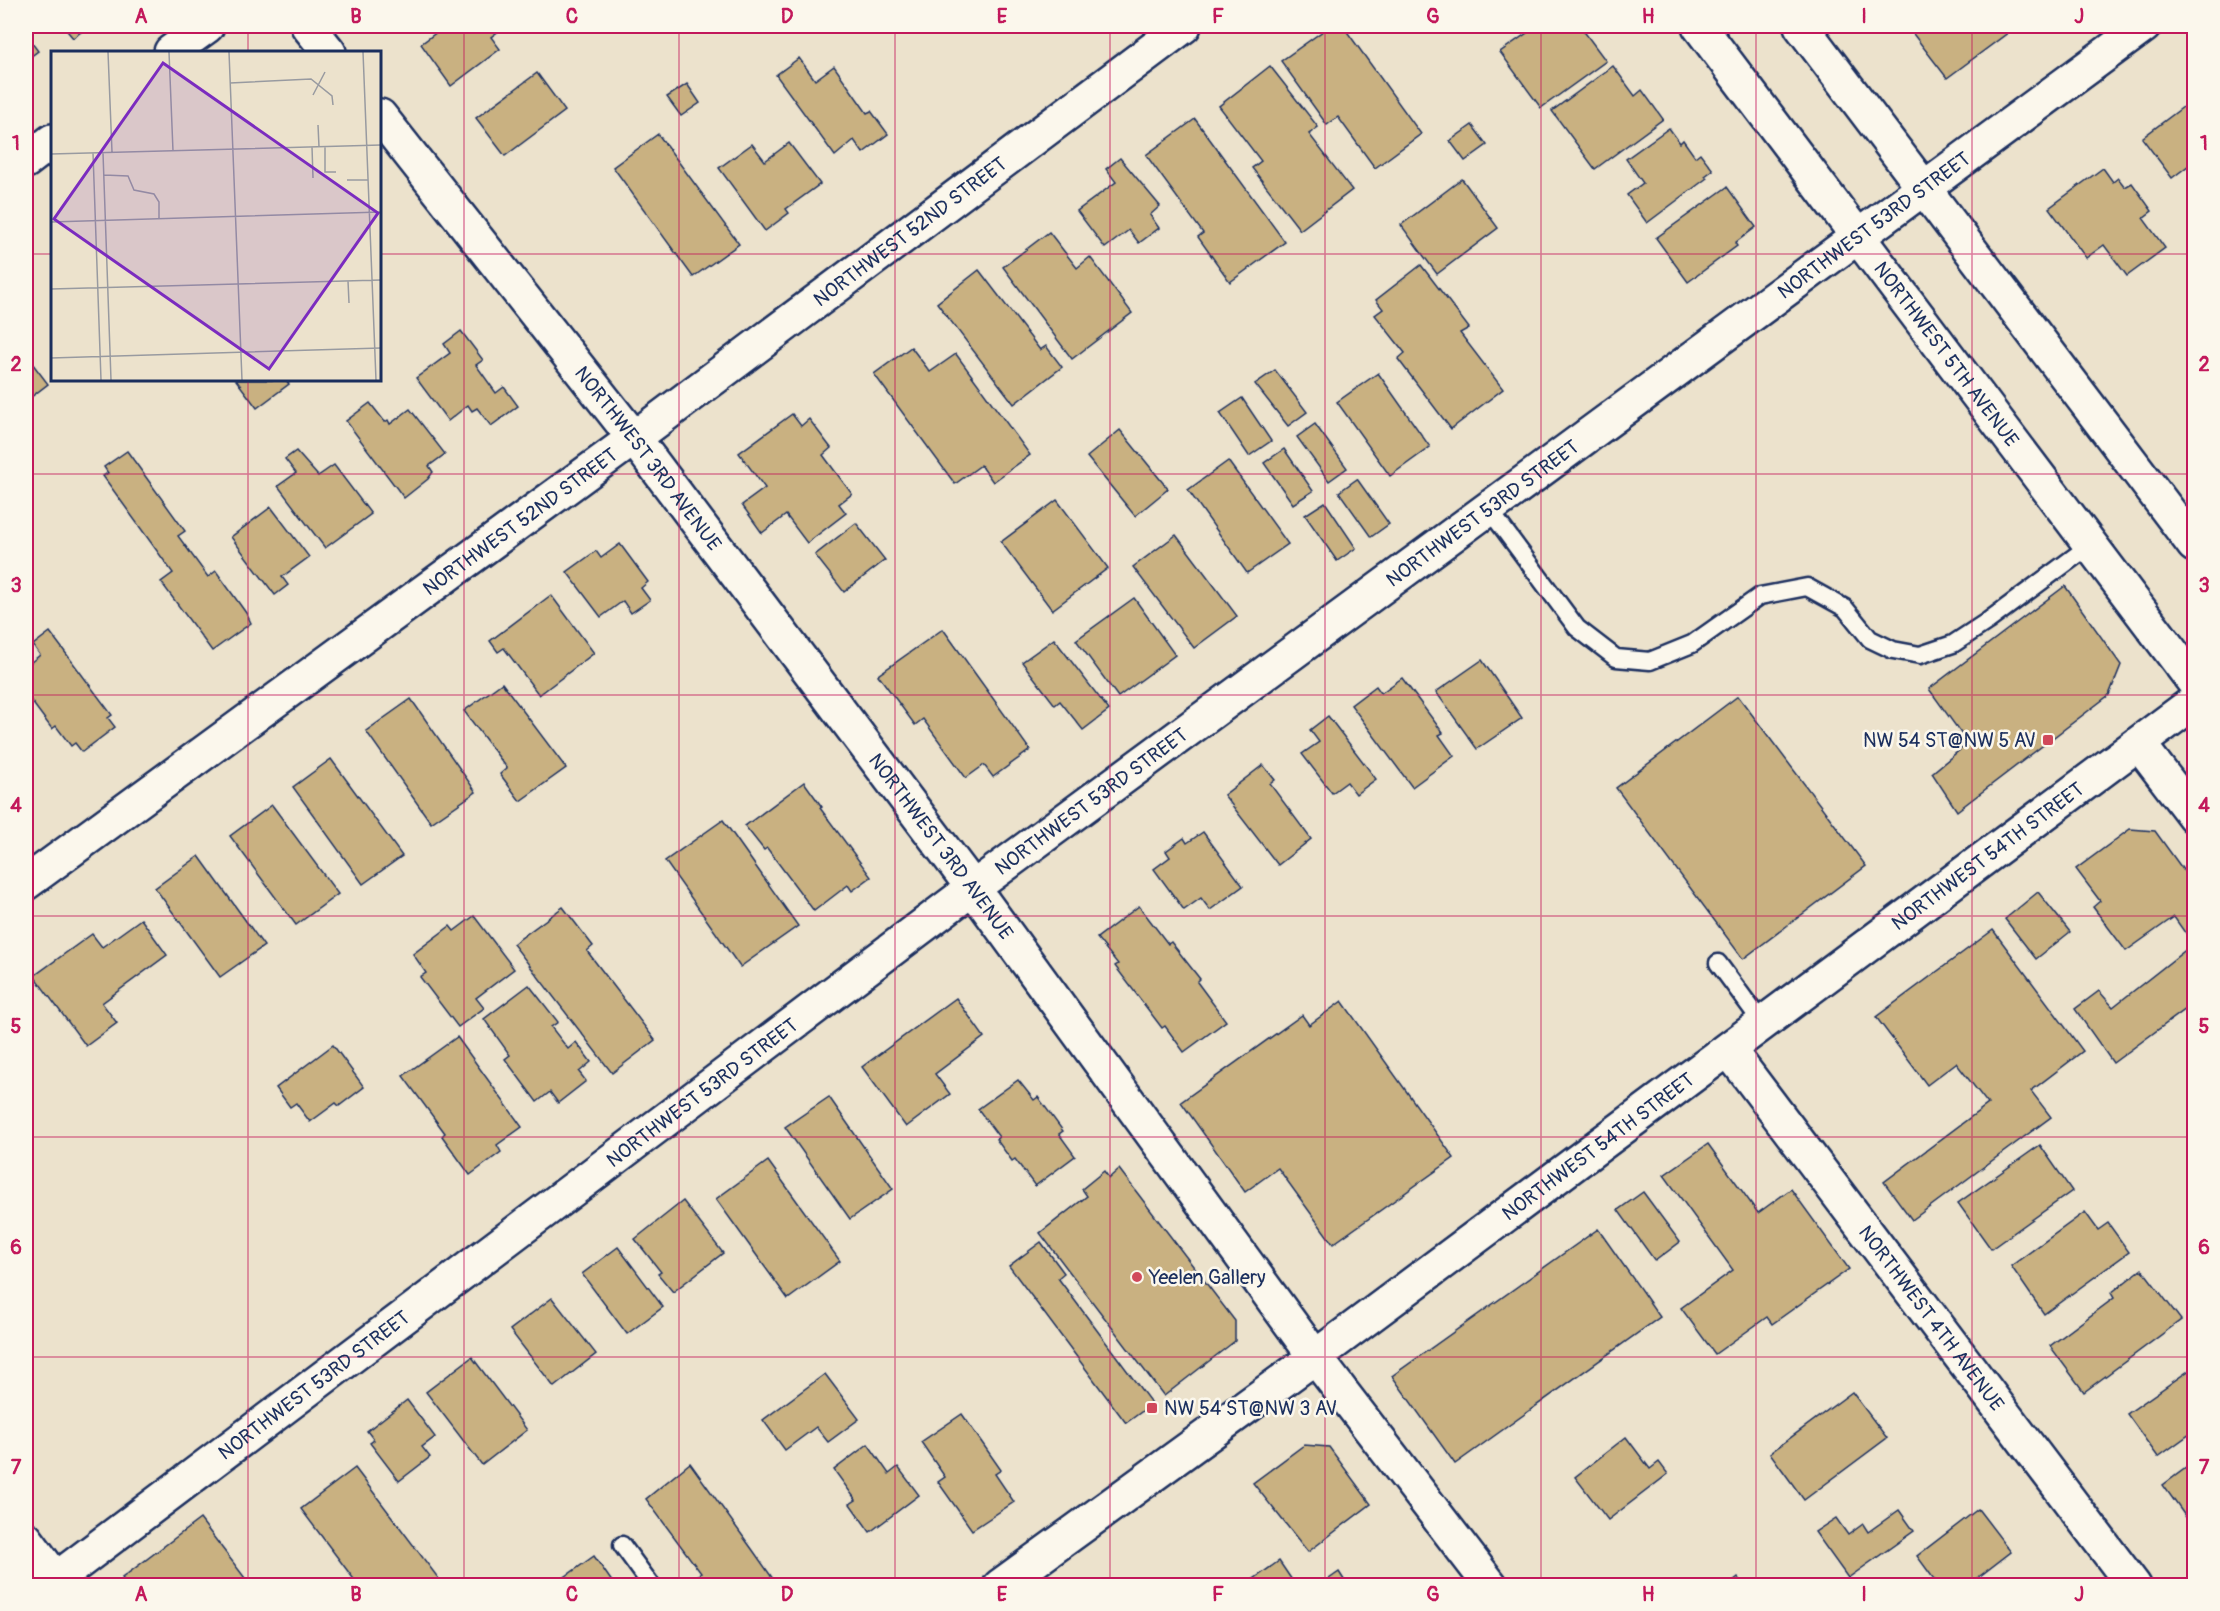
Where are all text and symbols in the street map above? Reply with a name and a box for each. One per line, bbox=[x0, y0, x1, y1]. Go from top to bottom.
text: A bbox=[135, 4, 148, 29]
text: B bbox=[350, 4, 362, 29]
text: C bbox=[566, 4, 578, 29]
text: D bbox=[781, 4, 794, 29]
text: E bbox=[997, 4, 1008, 29]
text: F bbox=[1212, 4, 1224, 29]
text: G bbox=[1426, 4, 1440, 29]
text: H bbox=[1642, 4, 1655, 29]
text: I bbox=[1861, 4, 1867, 29]
text: J bbox=[2074, 4, 2084, 29]
inset map bbox=[51, 51, 381, 381]
text: 1 bbox=[12, 131, 20, 156]
text: 1 bbox=[2200, 131, 2208, 156]
street label: NORTHWEST 53RD STREET bbox=[1772, 146, 1975, 304]
street label: NORTHWEST 52ND STREET bbox=[808, 151, 1011, 312]
street label: NORTHWEST 5TH AVENUE bbox=[1869, 257, 2024, 452]
text: 2 bbox=[10, 352, 22, 377]
text: 2 bbox=[2198, 352, 2210, 377]
street label: NORTHWEST 3RD AVENUE bbox=[570, 361, 727, 556]
street label: NORTHWEST 53RD STREET bbox=[1381, 434, 1584, 592]
street label: NORTHWEST 52ND STREET bbox=[418, 442, 622, 601]
text: 3 bbox=[10, 573, 22, 598]
text: 3 bbox=[2198, 573, 2210, 598]
street label: NORTHWEST 53RD STREET bbox=[990, 722, 1192, 880]
place label: NW 54 ST@NW 5 AV bbox=[1863, 728, 2036, 753]
marker: NW 54 ST@NW 5 AV bbox=[2041, 733, 2055, 747]
street label: NORTHWEST 3RD AVENUE bbox=[863, 748, 1019, 944]
street label: NORTHWEST 54TH STREET bbox=[1886, 776, 2088, 936]
text: 4 bbox=[10, 793, 22, 818]
text: 4 bbox=[2198, 793, 2210, 818]
street label: NORTHWEST 53RD STREET bbox=[601, 1012, 802, 1173]
text: 5 bbox=[11, 1014, 22, 1039]
text: 5 bbox=[2199, 1014, 2210, 1039]
street label: NORTHWEST 54TH STREET bbox=[1497, 1067, 1699, 1226]
street label: NORTHWEST 4TH AVENUE bbox=[1853, 1220, 2010, 1416]
text: 6 bbox=[10, 1235, 22, 1260]
text: 6 bbox=[2198, 1235, 2210, 1260]
place label: Yeelen Gallery bbox=[1148, 1265, 1266, 1290]
marker: Yeelen Gallery bbox=[1130, 1270, 1144, 1284]
street label: NORTHWEST 53RD STREET bbox=[213, 1305, 414, 1465]
place label: NW 54 ST@NW 3 AV bbox=[1164, 1396, 1337, 1421]
marker: NW 54 ST@NW 3 AV bbox=[1145, 1401, 1159, 1415]
text: 7 bbox=[11, 1455, 22, 1480]
text: 7 bbox=[2199, 1455, 2210, 1480]
text: A bbox=[135, 1582, 148, 1607]
text: B bbox=[350, 1582, 362, 1607]
text: C bbox=[566, 1582, 578, 1607]
text: D bbox=[781, 1582, 794, 1607]
text: E bbox=[997, 1582, 1008, 1607]
text: F bbox=[1212, 1582, 1224, 1607]
text: G bbox=[1426, 1582, 1440, 1607]
text: H bbox=[1642, 1582, 1655, 1607]
text: I bbox=[1861, 1582, 1867, 1607]
text: J bbox=[2074, 1582, 2084, 1607]

